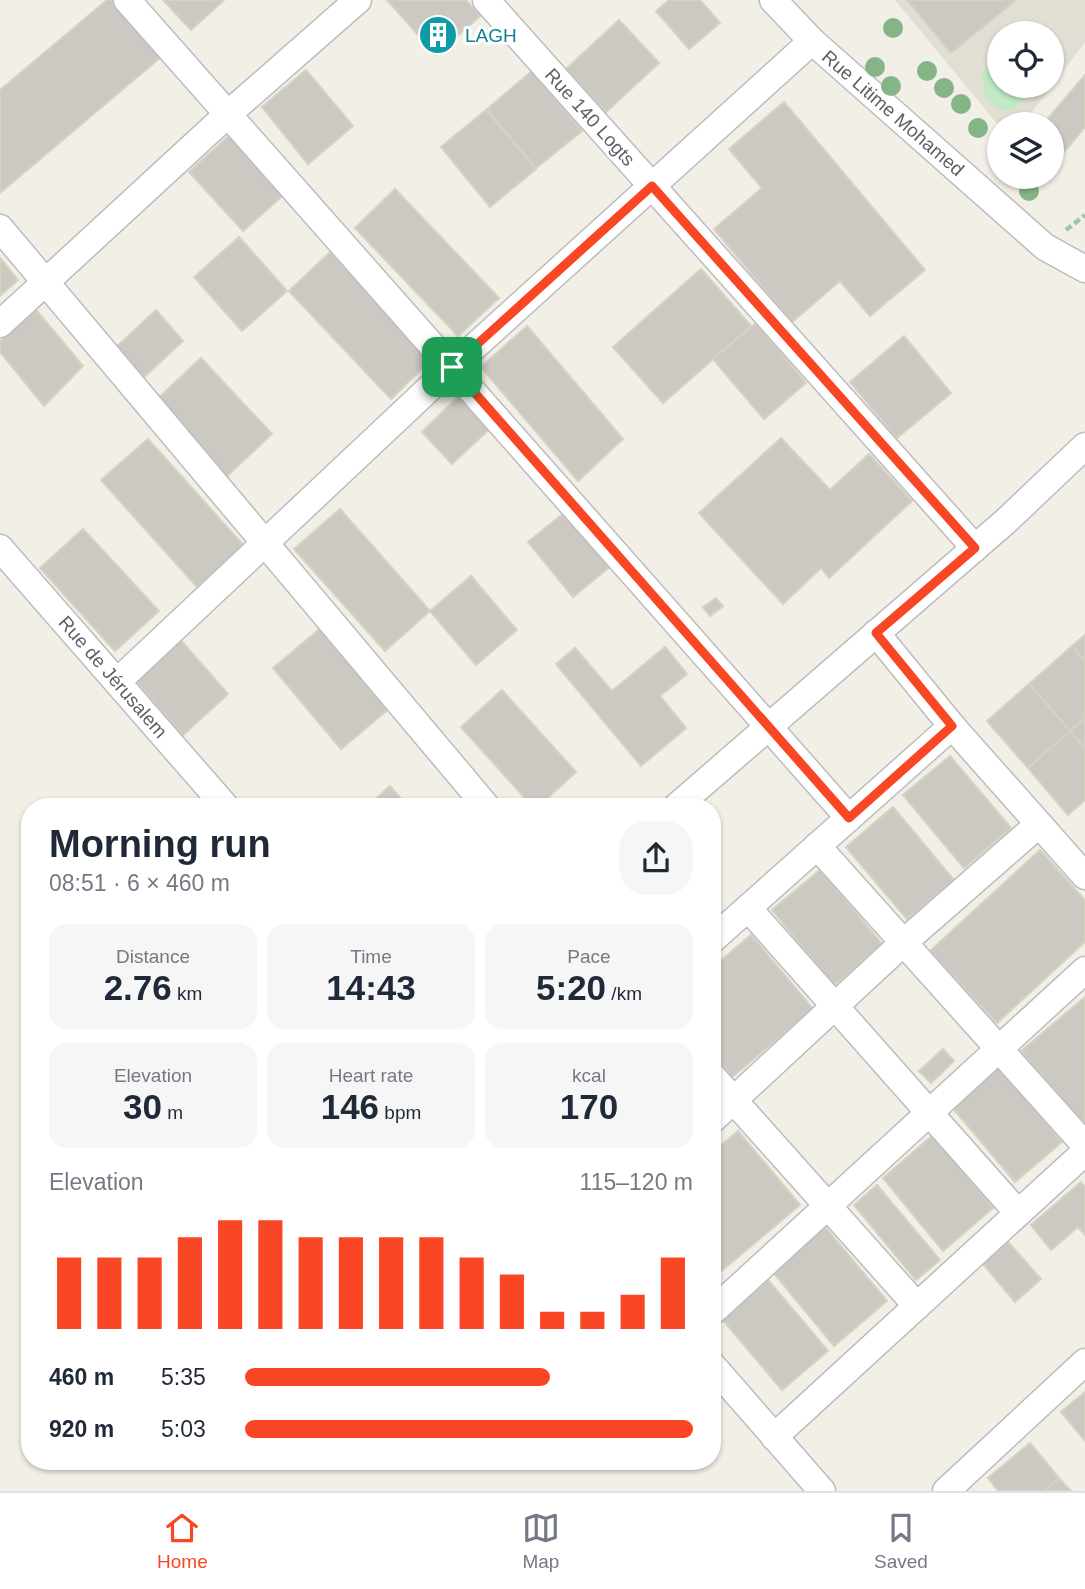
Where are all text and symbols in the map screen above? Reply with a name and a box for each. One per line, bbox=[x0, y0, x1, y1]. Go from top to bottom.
building icon: LAGH bbox=[417, 14, 459, 56]
map controls bbox=[987, 21, 1064, 189]
button: locate bbox=[987, 21, 1064, 98]
place label: LAGH bbox=[465, 25, 517, 46]
street label: Rue Litime Mohamed bbox=[818, 46, 968, 180]
street label: Rue 140 Logts bbox=[541, 64, 639, 170]
button: layers bbox=[987, 112, 1064, 189]
pin bbox=[422, 337, 482, 397]
icon: arrive bbox=[433, 348, 471, 386]
street label: Rue de Jérusalem bbox=[54, 612, 172, 742]
button: share bbox=[619, 821, 693, 895]
text: Morning run bbox=[49, 823, 271, 865]
text: 08:51 · 6 × 460 m bbox=[49, 870, 230, 896]
text: Distance bbox=[116, 946, 190, 967]
text: Time bbox=[350, 946, 392, 967]
text: Pace bbox=[567, 946, 611, 967]
text: 2.76 bbox=[104, 968, 172, 1007]
text: 14:43 bbox=[326, 968, 416, 1007]
text: 5:20 bbox=[536, 968, 606, 1007]
text: km bbox=[172, 983, 202, 1004]
text: /km bbox=[606, 983, 642, 1004]
text: Elevation bbox=[114, 1065, 192, 1086]
text: Heart rate bbox=[329, 1065, 413, 1086]
text: kcal bbox=[572, 1065, 606, 1086]
text: 30 bbox=[123, 1087, 162, 1126]
text: 146 bbox=[321, 1087, 379, 1126]
text: 170 bbox=[560, 1087, 618, 1126]
text: m bbox=[162, 1102, 183, 1123]
text: bpm bbox=[379, 1102, 421, 1123]
text: Elevation bbox=[49, 1169, 144, 1195]
text: 115–120 m bbox=[580, 1169, 693, 1195]
text: 460 m bbox=[49, 1364, 114, 1390]
text: 5:35 bbox=[161, 1364, 206, 1390]
text: 920 m bbox=[49, 1416, 114, 1442]
text: 5:03 bbox=[161, 1416, 206, 1442]
tab: Home bbox=[157, 1509, 208, 1573]
tab: Map bbox=[522, 1509, 560, 1573]
tab: Saved bbox=[874, 1509, 928, 1573]

